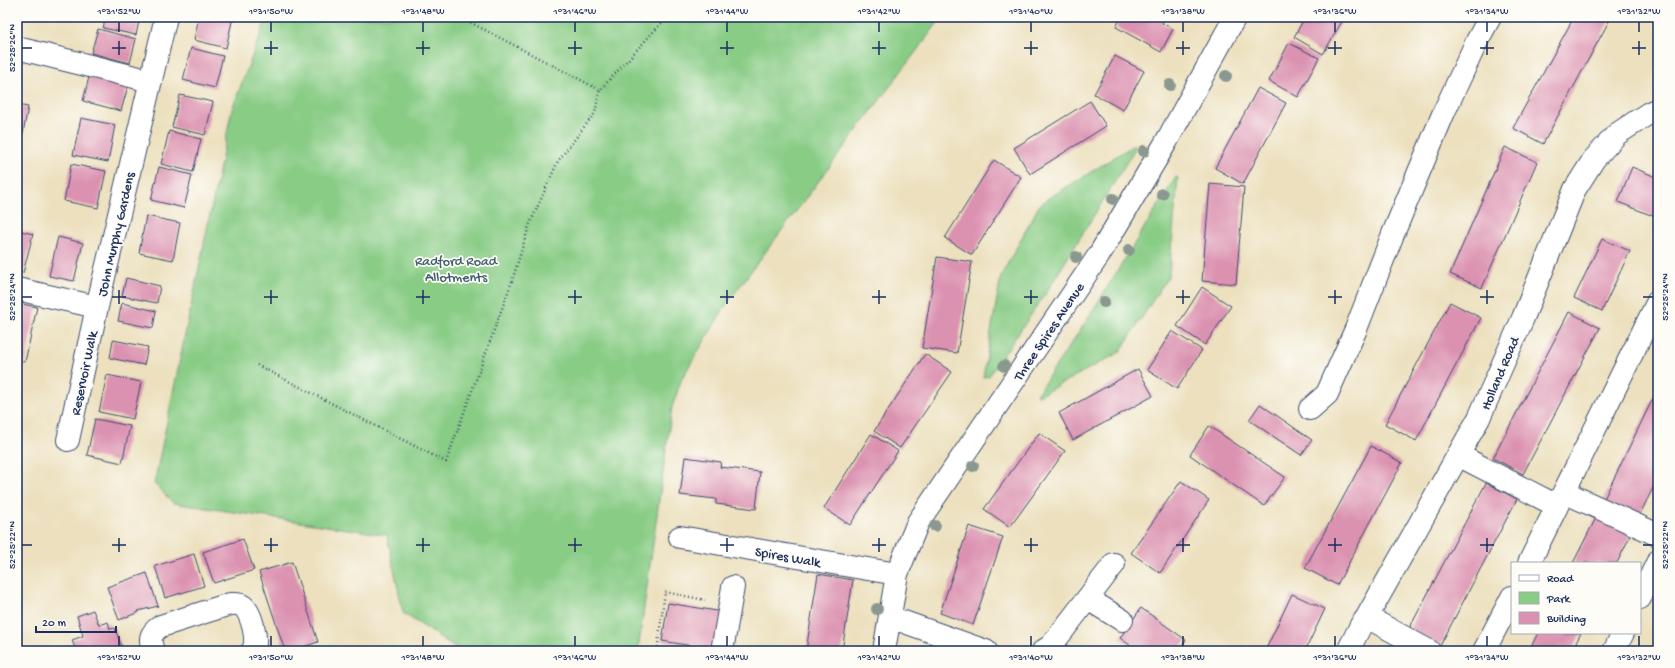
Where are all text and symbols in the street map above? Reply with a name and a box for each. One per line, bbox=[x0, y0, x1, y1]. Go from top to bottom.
text: 1°31'52"W bbox=[96, 6, 141, 18]
text: 1°31'50"W bbox=[248, 6, 293, 18]
text: 1°31'48"W bbox=[400, 6, 445, 18]
text: 1°31'46"W bbox=[553, 6, 597, 18]
text: 1°31'44"W bbox=[705, 6, 749, 18]
text: 1°31'42"W bbox=[857, 6, 901, 18]
text: 1°31'40"W bbox=[1008, 6, 1053, 18]
text: 1°31'38"W bbox=[1160, 6, 1205, 18]
text: 1°31'36"W bbox=[1312, 6, 1357, 18]
text: 1°31'34"W bbox=[1465, 6, 1509, 18]
text: 1°31'32"W bbox=[1616, 6, 1661, 18]
text: 52°25'26"N bbox=[7, 24, 19, 72]
street label: John Murphy Gardens bbox=[95, 170, 140, 298]
park label: Radford Road Allotments bbox=[415, 254, 499, 287]
text: 52°25'24"N bbox=[7, 273, 19, 321]
text: 52°25'24"N bbox=[1660, 273, 1672, 321]
street label: Three Spires Avenue bbox=[1010, 279, 1090, 386]
street label: Reservoir Walk bbox=[68, 328, 103, 417]
street label: Holland Road bbox=[1478, 333, 1525, 413]
text: 52°25'22"N bbox=[7, 521, 19, 569]
text: 52°25'22"N bbox=[1660, 521, 1672, 569]
street label: Spires Walk bbox=[754, 544, 823, 573]
legend bbox=[1511, 562, 1641, 634]
text: Road bbox=[1547, 573, 1574, 587]
text: Park bbox=[1546, 593, 1572, 607]
scale bar bbox=[36, 608, 116, 634]
text: Building bbox=[1546, 613, 1586, 627]
text: 20 m bbox=[42, 617, 67, 631]
text: 1°31'52"W bbox=[96, 652, 141, 664]
text: 1°31'50"W bbox=[248, 652, 293, 664]
text: 1°31'48"W bbox=[400, 652, 445, 664]
text: 1°31'46"W bbox=[553, 652, 597, 664]
text: 1°31'44"W bbox=[705, 652, 749, 664]
text: 1°31'42"W bbox=[857, 652, 901, 664]
text: 1°31'40"W bbox=[1008, 652, 1053, 664]
text: 1°31'38"W bbox=[1160, 652, 1205, 664]
text: 1°31'36"W bbox=[1312, 652, 1357, 664]
text: 1°31'34"W bbox=[1465, 652, 1509, 664]
text: 1°31'32"W bbox=[1616, 652, 1661, 664]

